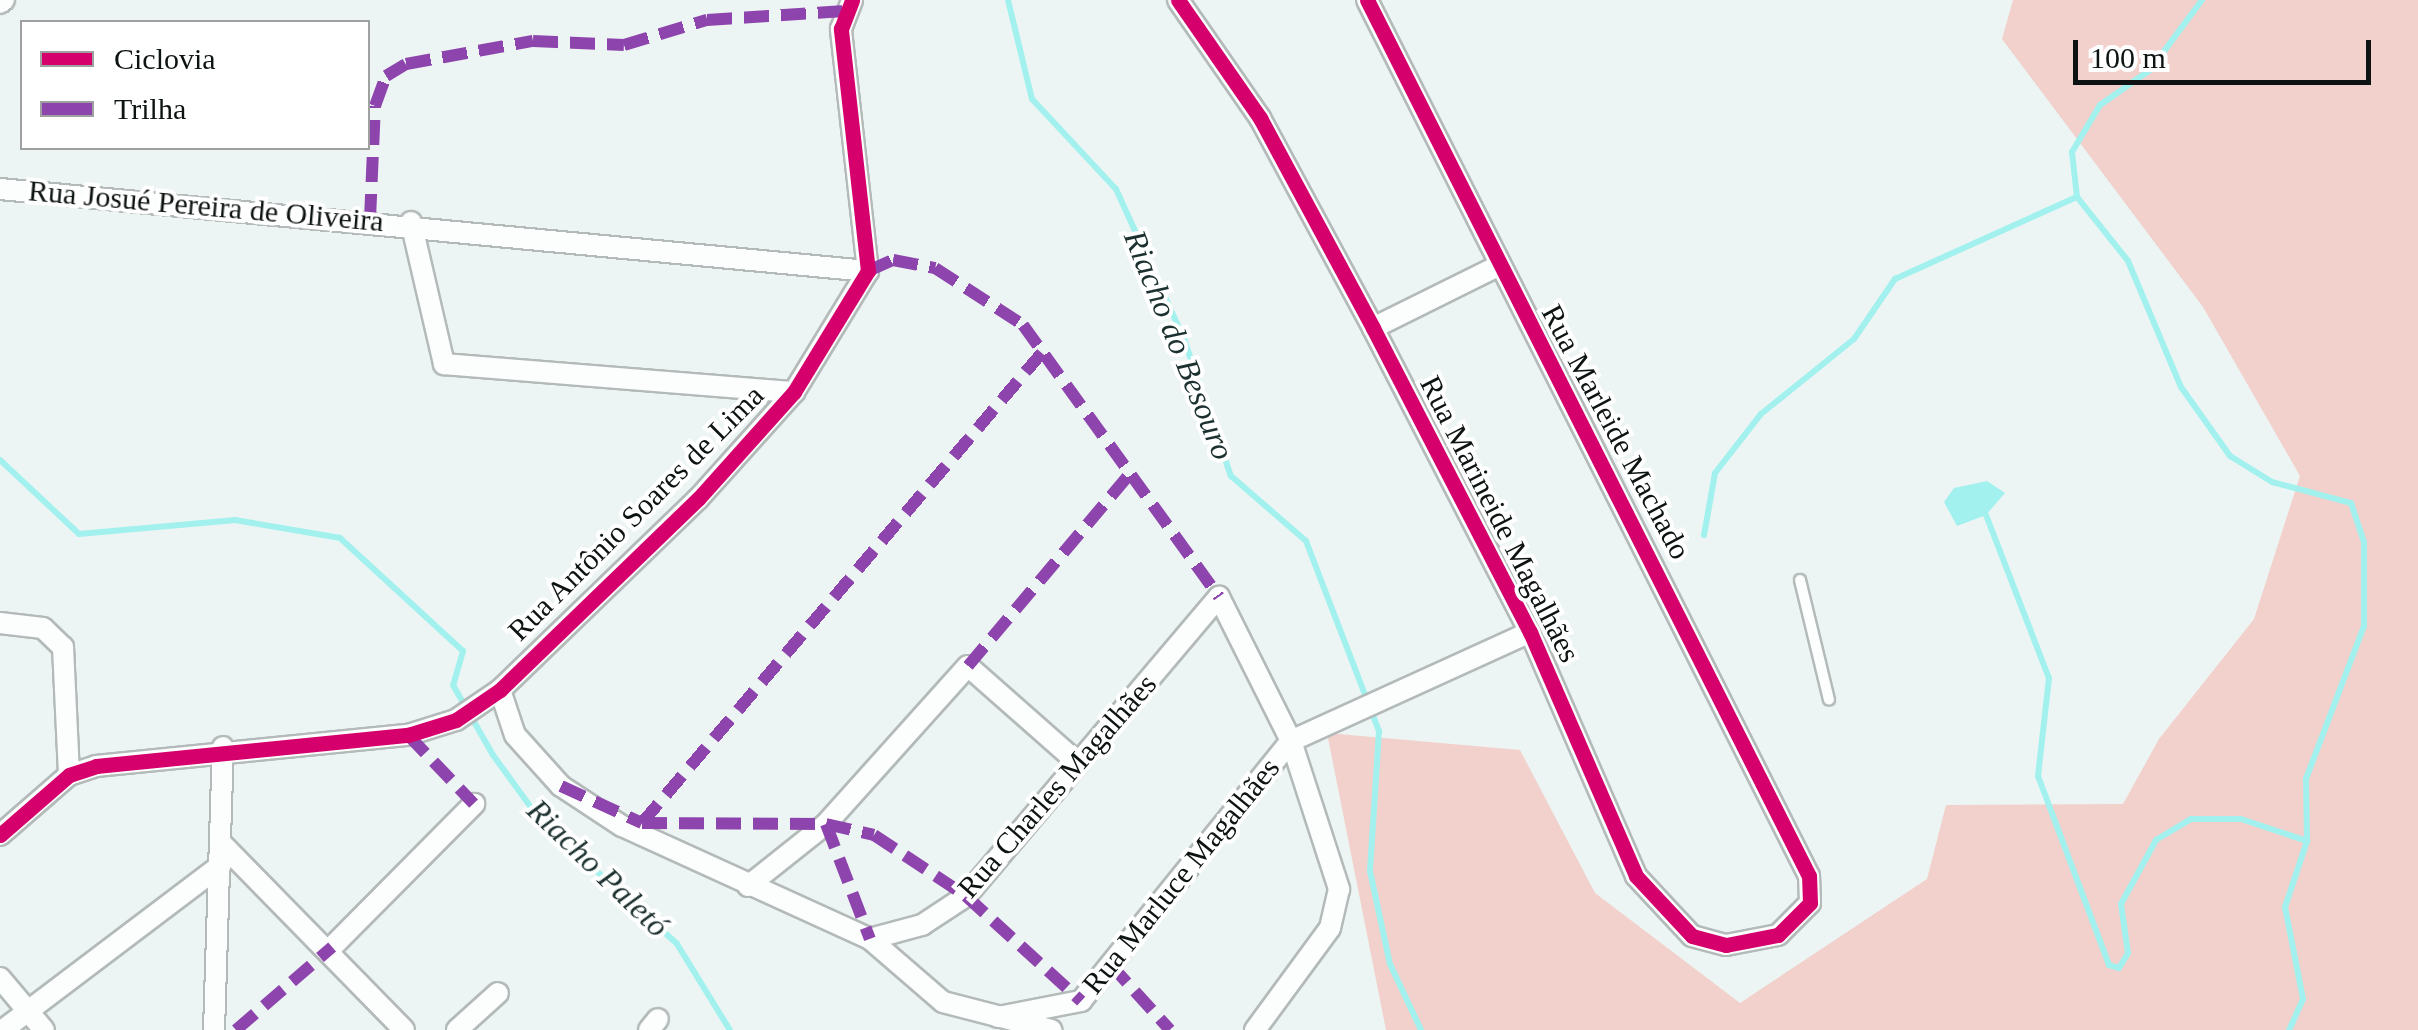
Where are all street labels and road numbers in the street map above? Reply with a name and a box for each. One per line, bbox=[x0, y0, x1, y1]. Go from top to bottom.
street label: Rua Josué Pereira de Oliveira bbox=[27, 173, 385, 239]
street label: Rua Marleide Machado bbox=[1534, 299, 1698, 565]
street label: Rua Marineide Magalhães bbox=[1412, 370, 1588, 668]
street label: Rua Antônio Soares de Lima bbox=[500, 377, 772, 649]
street label: Rua Charles Magalhães bbox=[950, 667, 1164, 905]
street label: Rua Marluce Magalhães bbox=[1075, 751, 1287, 1001]

